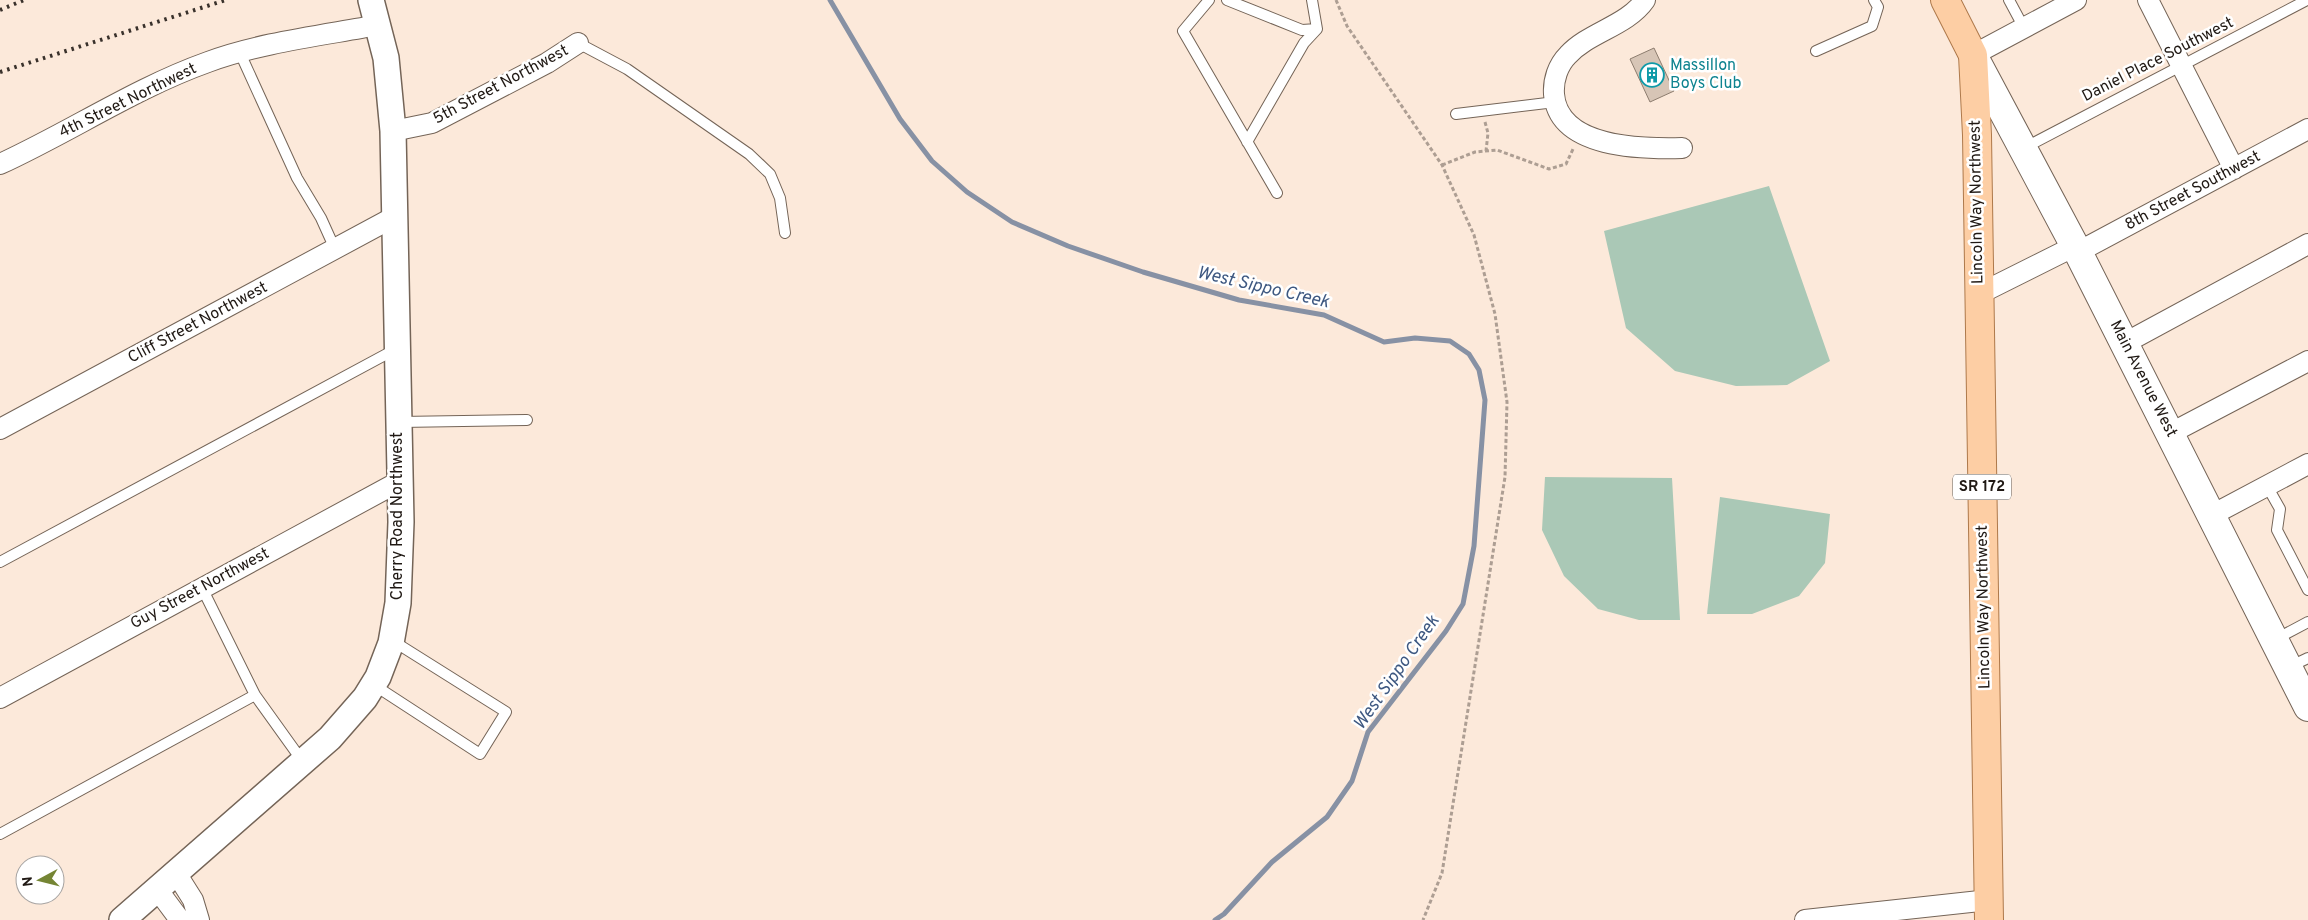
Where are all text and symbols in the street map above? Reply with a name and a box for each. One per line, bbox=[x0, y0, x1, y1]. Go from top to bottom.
street label: Daniel Place Southwest bbox=[2079, 13, 2237, 107]
street label: 5th Street Northwest bbox=[430, 41, 572, 129]
place label: Massillon Boys Club bbox=[1670, 56, 1741, 94]
street label: 4th Street Northwest bbox=[56, 59, 200, 143]
building icon: Massillon Boys Club bbox=[1639, 62, 1665, 88]
street label: Lincoln Way Northwest bbox=[1966, 120, 1988, 284]
street label: 8th Street Southwest bbox=[2122, 147, 2264, 235]
water label: West Sippo Creek bbox=[1195, 262, 1332, 315]
street label: Cliff Street Northwest bbox=[125, 278, 271, 368]
street label: Main Avenue West bbox=[2105, 317, 2181, 441]
street label: Cherry Road Northwest bbox=[388, 432, 408, 600]
road number: SR 172 bbox=[1953, 474, 2011, 500]
street label: Lincoln Way Northwest bbox=[1973, 525, 1995, 689]
street label: Guy Street Northwest bbox=[127, 544, 273, 634]
water label: West Sippo Creek bbox=[1349, 610, 1446, 735]
north arrow bbox=[15, 855, 65, 905]
text: N bbox=[20, 875, 38, 887]

